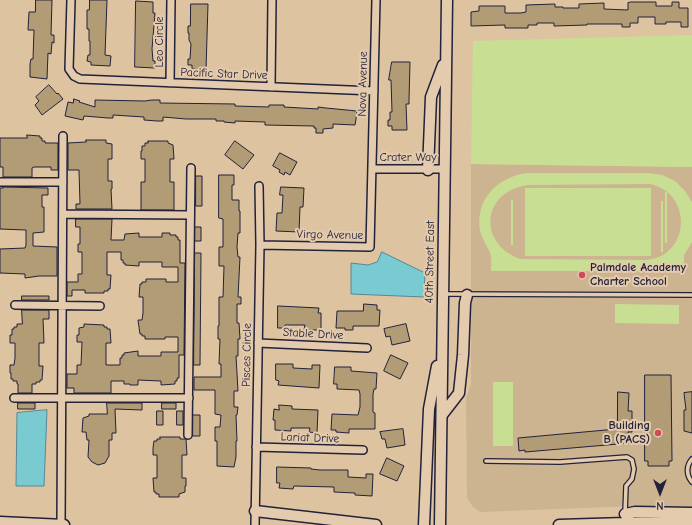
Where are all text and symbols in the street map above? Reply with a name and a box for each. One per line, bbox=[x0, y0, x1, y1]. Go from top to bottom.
street label: Leo Circle bbox=[153, 16, 167, 68]
street label: Nova Avenue bbox=[355, 51, 371, 117]
street label: Pacific Star Drive bbox=[180, 65, 268, 83]
street label: Crater Way bbox=[379, 151, 437, 165]
street label: 40th Street East bbox=[422, 220, 438, 304]
street label: Virgo Avenue bbox=[296, 227, 364, 243]
place label: Palmdale Academy Charter School bbox=[590, 261, 686, 289]
marker: Palmdale Academy Charter School bbox=[577, 270, 587, 280]
street label: Pisces Circle bbox=[239, 323, 255, 387]
street label: Stable Drive bbox=[282, 325, 344, 343]
place label: Building B (PACS) bbox=[604, 419, 650, 447]
marker: Building B (PACS) bbox=[653, 428, 663, 438]
street label: Lariat Drive bbox=[280, 430, 340, 446]
north arrow bbox=[640, 473, 680, 513]
text: N bbox=[656, 499, 664, 512]

